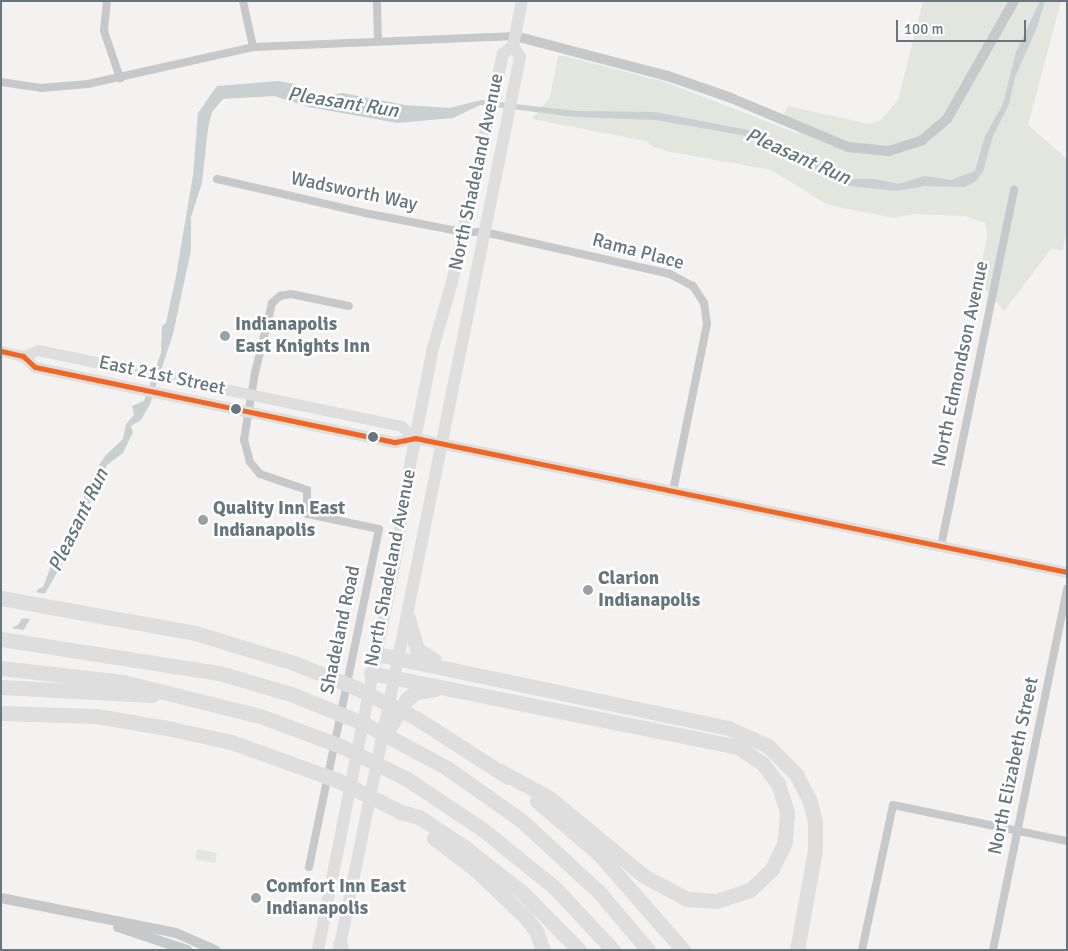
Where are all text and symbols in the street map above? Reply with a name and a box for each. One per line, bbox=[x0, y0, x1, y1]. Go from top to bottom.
scale bar bbox=[898, 10, 1028, 42]
text: 100 m bbox=[904, 20, 944, 38]
street label: North Shadeland Avenue bbox=[445, 71, 509, 273]
water label: Pleasant Run bbox=[286, 81, 400, 123]
water label: Pleasant Run bbox=[742, 122, 854, 190]
street label: Wadsworth Way bbox=[289, 167, 419, 217]
street label: Rama Place bbox=[590, 229, 686, 275]
street label: North Edmondson Avenue bbox=[928, 259, 994, 469]
place label: Indianapolis East Knights Inn bbox=[235, 314, 370, 358]
marker: Indianapolis East Knights Inn bbox=[219, 330, 231, 342]
street label: East 21st Street bbox=[97, 351, 227, 401]
unlabelled marker bbox=[231, 404, 241, 414]
unlabelled marker bbox=[368, 432, 378, 442]
water label: Pleasant Run bbox=[43, 464, 113, 576]
street label: North Shadeland Avenue bbox=[361, 467, 421, 669]
place label: Quality Inn East Indianapolis bbox=[213, 498, 345, 542]
marker: Quality Inn East Indianapolis bbox=[197, 514, 209, 526]
street label: Shadeland Road bbox=[316, 564, 366, 696]
place label: Clarion Indianapolis bbox=[598, 568, 700, 612]
marker: Clarion Indianapolis bbox=[582, 584, 594, 596]
street label: North Elizabeth Street bbox=[984, 675, 1044, 857]
place label: Comfort Inn East Indianapolis bbox=[266, 876, 406, 920]
marker: Comfort Inn East Indianapolis bbox=[250, 892, 262, 904]

